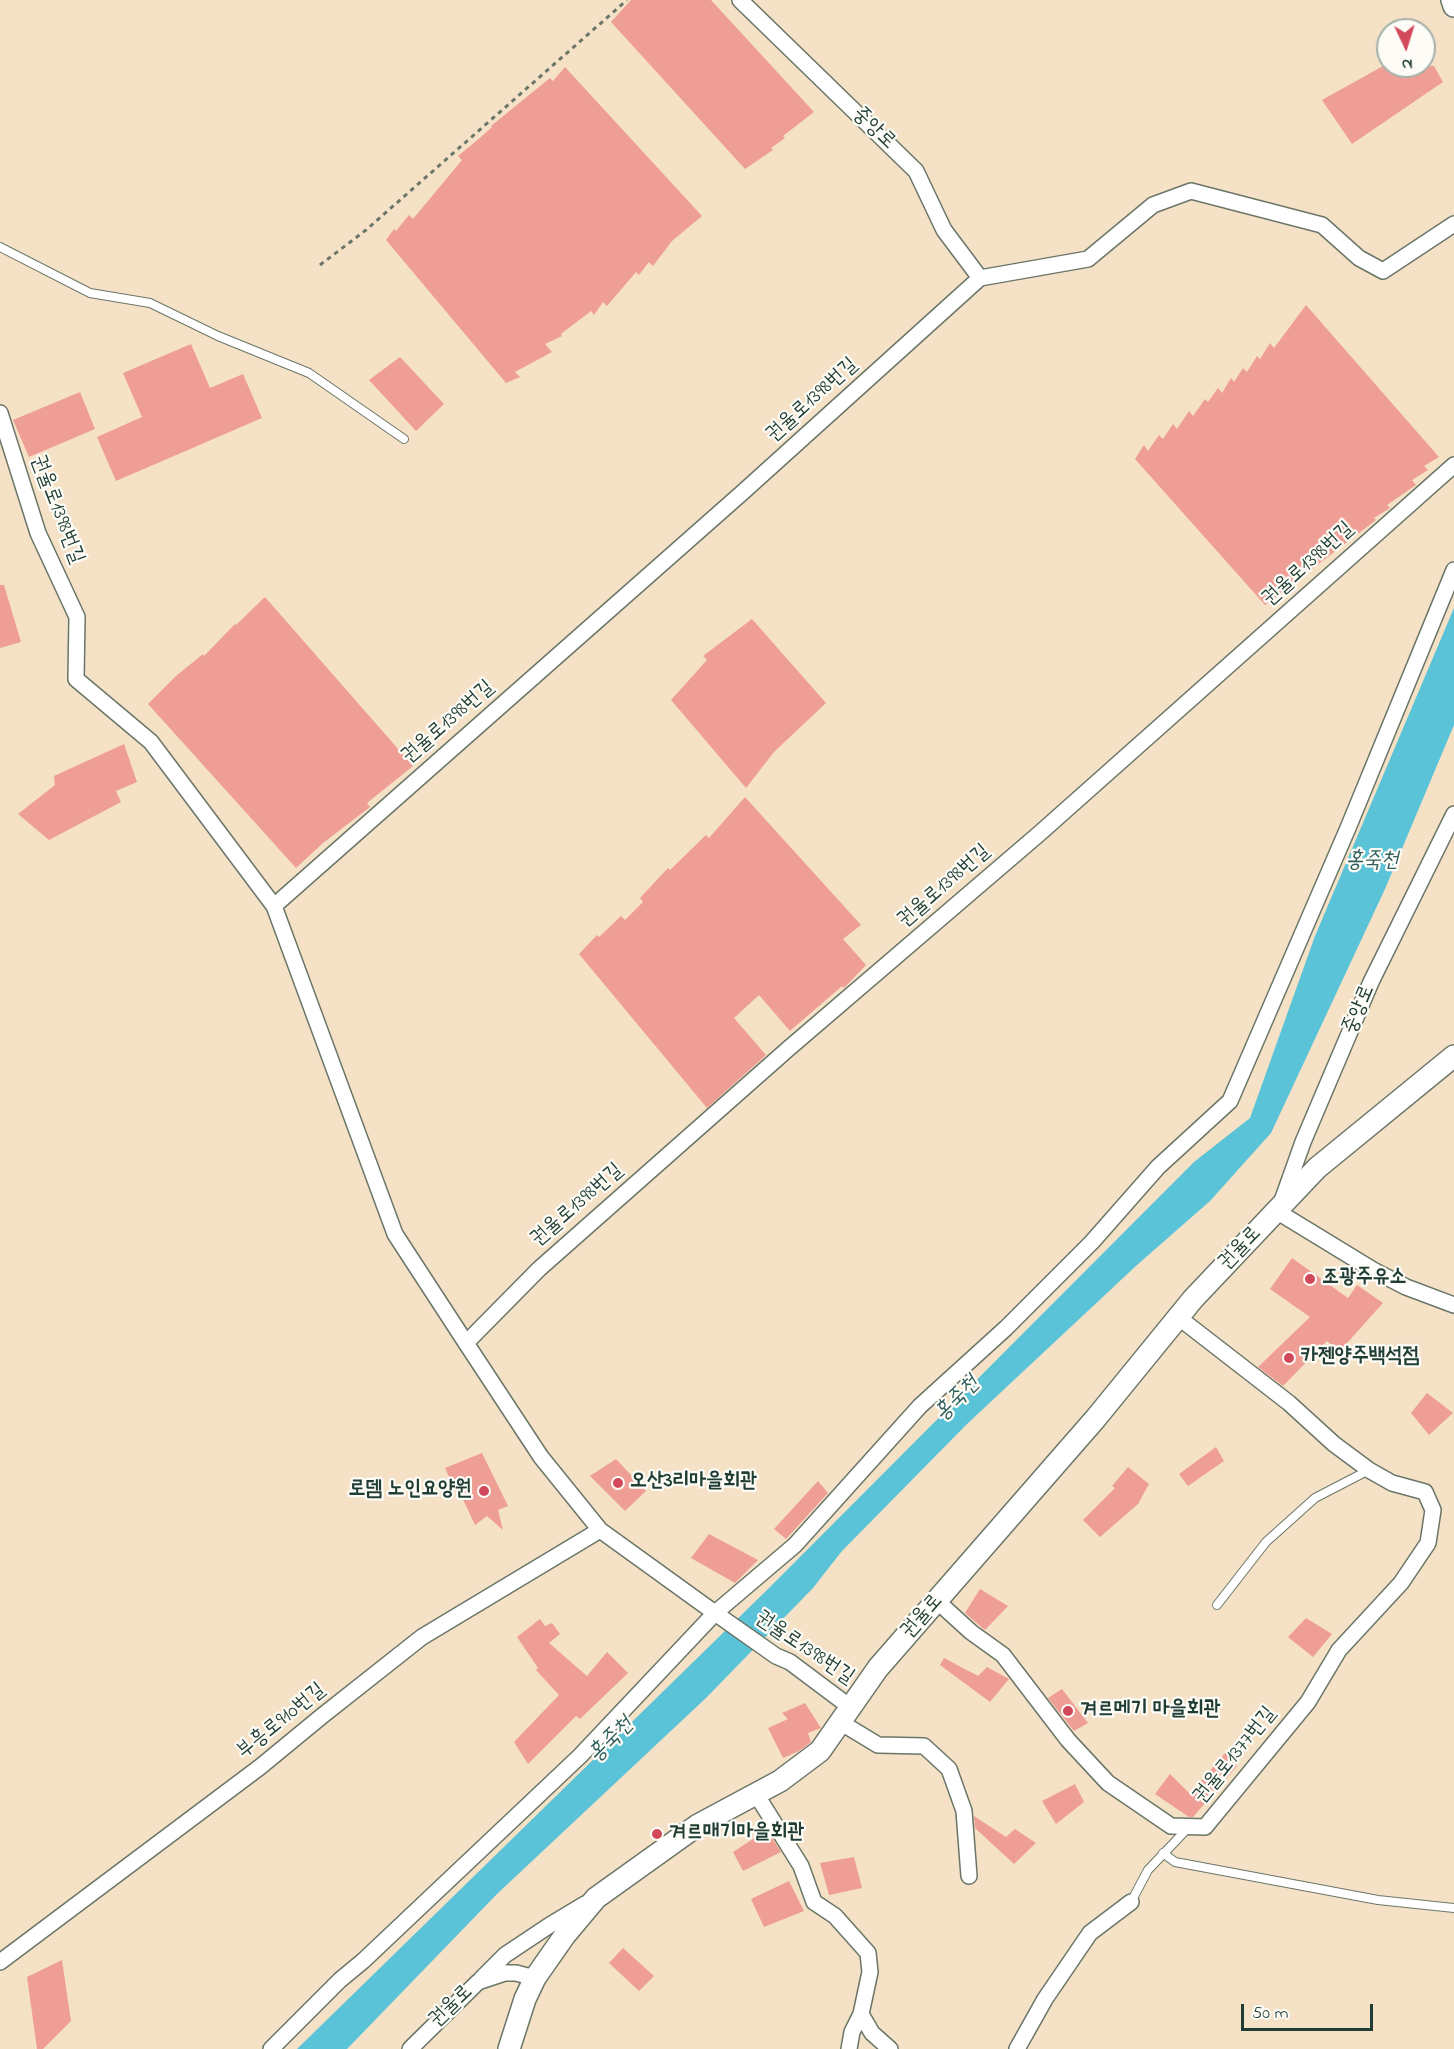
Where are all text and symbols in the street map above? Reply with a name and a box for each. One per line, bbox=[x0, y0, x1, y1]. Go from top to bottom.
north arrow bbox=[1376, 18, 1436, 78]
text: N bbox=[1401, 52, 1413, 76]
street label: 중앙로 bbox=[846, 102, 900, 156]
street label: 권율로1398번길 bbox=[762, 353, 864, 449]
street label: 권율로1398번길 bbox=[24, 452, 88, 568]
street label: 권율로1398번길 bbox=[1258, 517, 1360, 613]
street label: 권율로1398번길 bbox=[398, 676, 500, 770]
street label: 권율로1398번길 bbox=[894, 840, 996, 934]
water label: 홍죽천 bbox=[1345, 849, 1399, 875]
street label: 중앙로 bbox=[1338, 982, 1382, 1038]
street label: 권율로1398번길 bbox=[527, 1159, 629, 1253]
street label: 권율로 bbox=[1214, 1222, 1268, 1276]
place label: 조광주유소 bbox=[1322, 1266, 1406, 1292]
marker: 조광주유소 bbox=[1303, 1272, 1317, 1286]
place label: 카젠양주백석점 bbox=[1301, 1345, 1419, 1371]
marker: 카젠양주백석점 bbox=[1282, 1351, 1296, 1365]
water label: 홍죽천 bbox=[930, 1372, 986, 1428]
place label: 오산3리마을회관 bbox=[630, 1470, 757, 1496]
marker: 오산3리마을회관 bbox=[611, 1476, 625, 1490]
place label: 로뎀 노인요양원 bbox=[348, 1478, 472, 1504]
marker: 로뎀 노인요양원 bbox=[477, 1484, 491, 1498]
street label: 권율로 bbox=[897, 1590, 949, 1644]
street label: 권율로1398번길 bbox=[750, 1607, 858, 1691]
street label: 부흥로910번길 bbox=[233, 1679, 331, 1765]
place label: 겨르메기 마을회관 bbox=[1080, 1698, 1220, 1724]
street label: 권율로1377번길 bbox=[1189, 1703, 1283, 1809]
marker: 겨르메기 마을회관 bbox=[1061, 1704, 1075, 1718]
water label: 홍죽천 bbox=[584, 1713, 640, 1769]
place label: 겨르매기마을회관 bbox=[669, 1821, 804, 1847]
marker: 겨르매기마을회관 bbox=[650, 1827, 664, 1841]
street label: 권율로 bbox=[425, 1980, 479, 2034]
scale bar bbox=[1244, 1992, 1376, 2030]
text: 50 m bbox=[1252, 2001, 1289, 2027]

